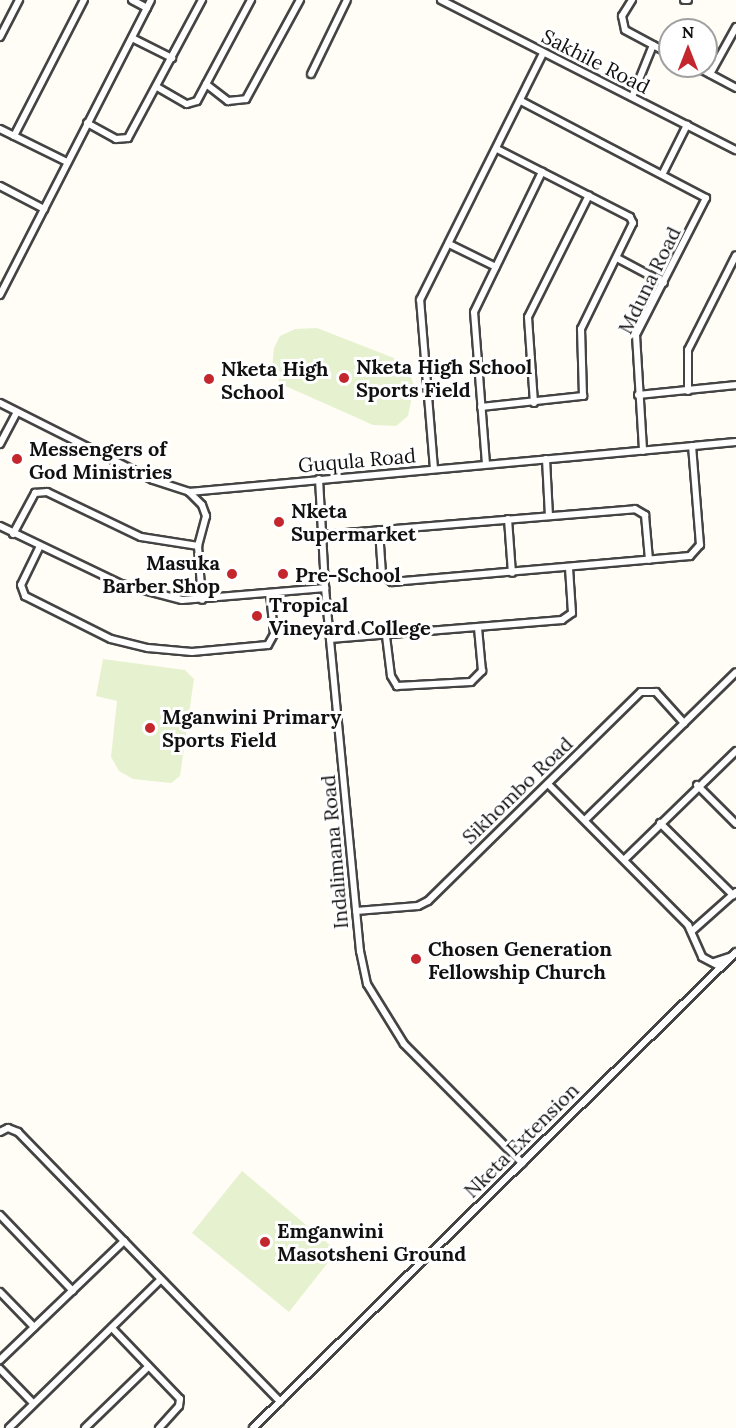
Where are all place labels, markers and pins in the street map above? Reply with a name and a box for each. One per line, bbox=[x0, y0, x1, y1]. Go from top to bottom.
place label: Nketa High School Sports Field bbox=[356, 354, 532, 401]
place label: Nketa High School bbox=[221, 356, 328, 403]
marker: Nketa High School Sports Field bbox=[337, 371, 351, 385]
marker: Nketa High School bbox=[202, 372, 216, 386]
place label: Messengers of God Ministries bbox=[29, 436, 172, 483]
marker: Messengers of God Ministries bbox=[10, 452, 24, 466]
place label: Nketa Supermarket bbox=[291, 498, 416, 545]
marker: Nketa Supermarket bbox=[272, 515, 286, 529]
place label: Masuka Barber Shop bbox=[102, 550, 220, 597]
place label: Pre-School bbox=[295, 562, 401, 586]
marker: Masuka Barber Shop bbox=[225, 567, 239, 581]
marker: Pre-School bbox=[276, 567, 290, 581]
place label: Tropical Vineyard College bbox=[269, 592, 431, 639]
marker: Tropical Vineyard College bbox=[250, 609, 264, 623]
place label: Mganwini Primary Sports Field bbox=[162, 704, 341, 751]
marker: Mganwini Primary Sports Field bbox=[143, 721, 157, 735]
place label: Chosen Generation Fellowship Church bbox=[428, 936, 612, 983]
marker: Chosen Generation Fellowship Church bbox=[409, 952, 423, 966]
place label: Emganwini Masotsheni Ground bbox=[277, 1218, 466, 1265]
marker: Emganwini Masotsheni Ground bbox=[258, 1235, 272, 1249]

